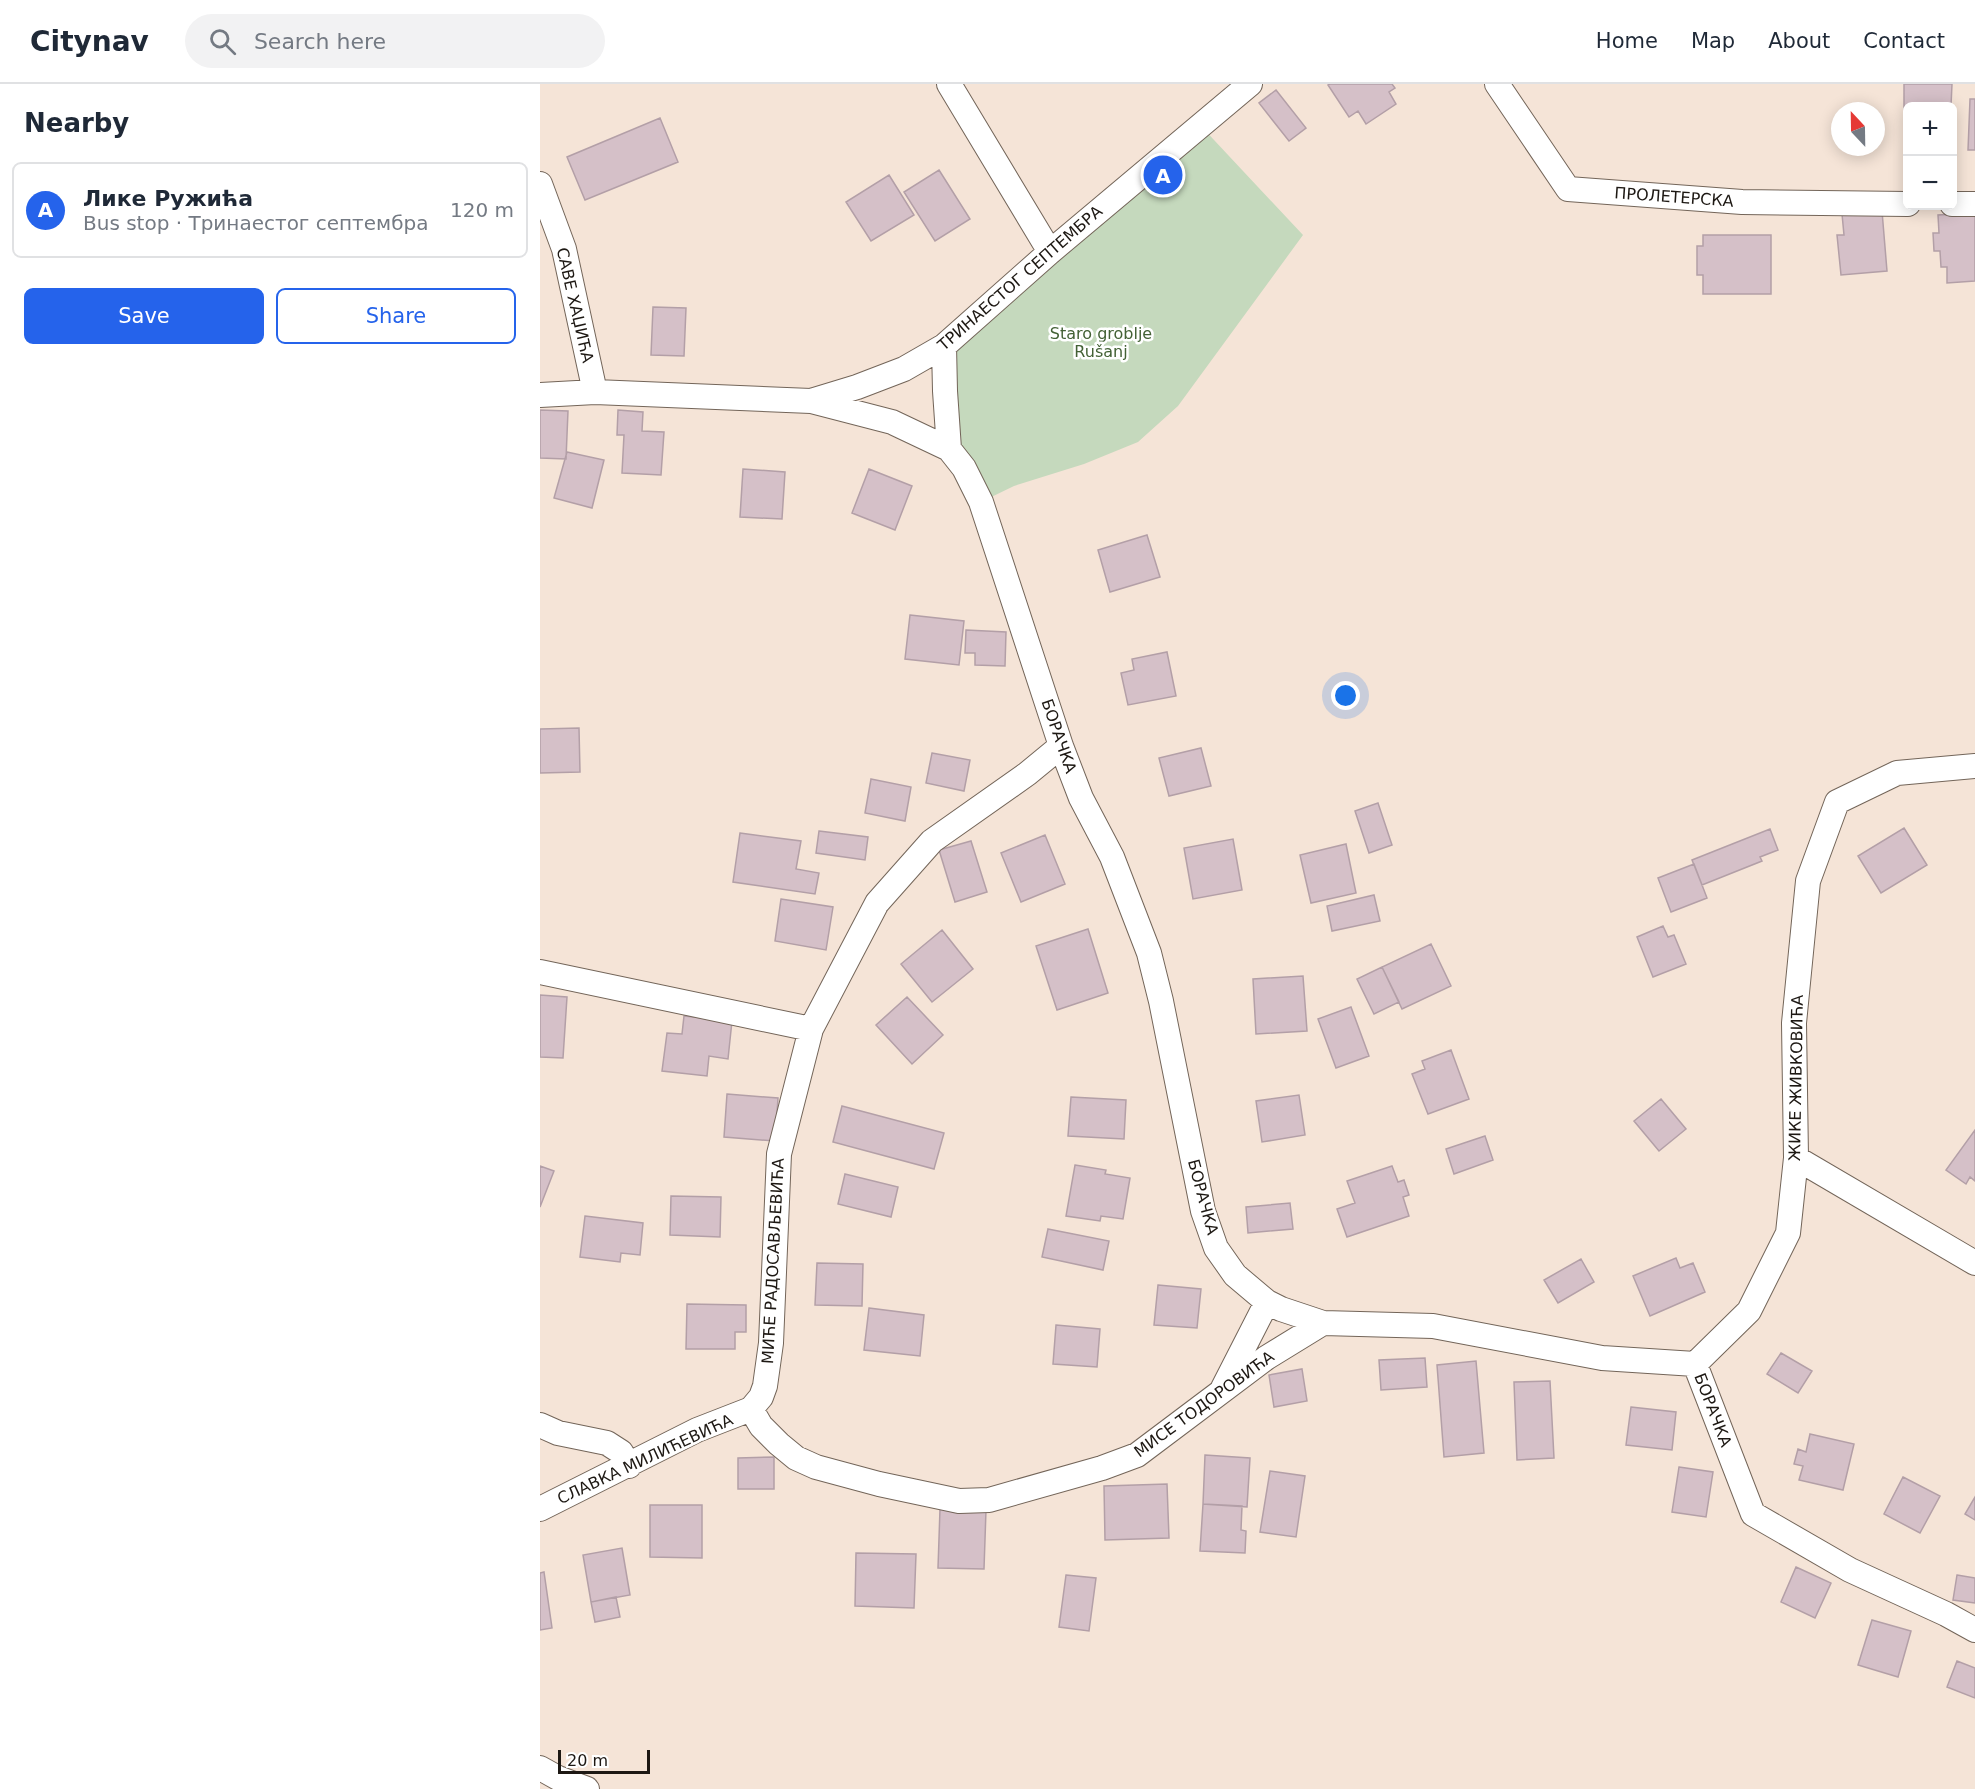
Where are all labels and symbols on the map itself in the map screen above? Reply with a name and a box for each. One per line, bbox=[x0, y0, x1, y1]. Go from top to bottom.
north arrow bbox=[1831, 102, 1885, 156]
pin: A bbox=[1144, 152, 1182, 197]
street label: ПРОЛЕТЕРСКА bbox=[1614, 183, 1734, 211]
street label: ТРИНАЕСТОГ СЕПТЕМБРА bbox=[933, 201, 1106, 355]
street label: САВЕ ХАЏИЋА bbox=[553, 246, 598, 365]
park label: Staro groblje Rušanj bbox=[1050, 324, 1152, 361]
your location bbox=[1331, 681, 1360, 710]
street label: БОРАЧКА bbox=[1037, 696, 1081, 776]
street label: ЖИКЕ ЖИВКОВИЋА bbox=[1785, 995, 1807, 1161]
street label: МИЋЕ РАДОСАВЉЕВИЋА bbox=[758, 1157, 788, 1365]
street label: БОРАЧКА bbox=[1184, 1157, 1222, 1237]
street label: МИСЕ ТОДОРОВИЋА bbox=[1130, 1347, 1278, 1461]
street label: БОРАЧКА bbox=[1690, 1370, 1736, 1450]
street label: СЛАВКА МИЛИЋЕВИЋА bbox=[554, 1410, 736, 1508]
scale bar bbox=[558, 1747, 650, 1774]

